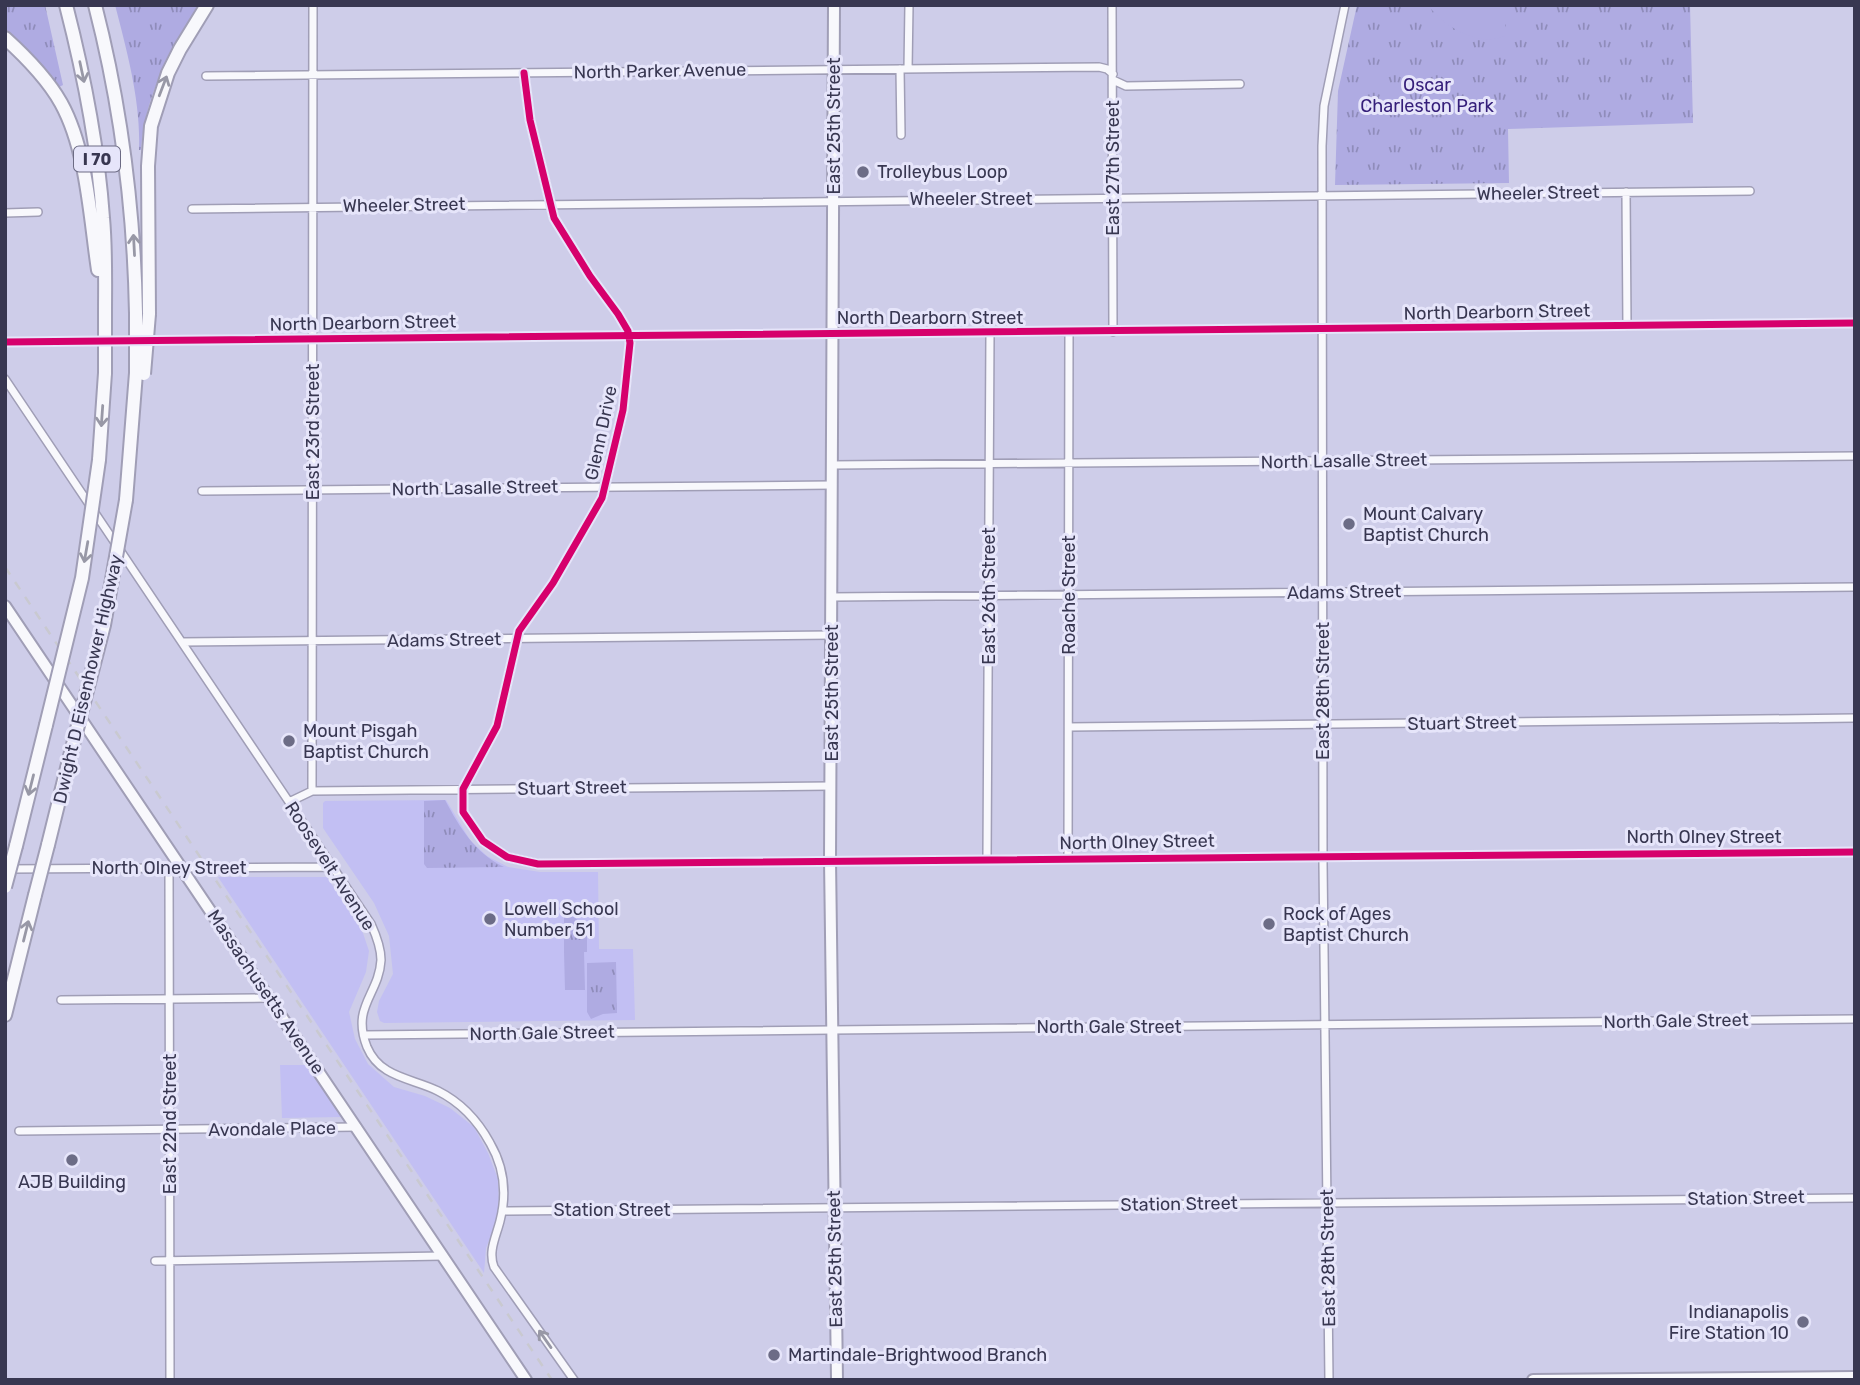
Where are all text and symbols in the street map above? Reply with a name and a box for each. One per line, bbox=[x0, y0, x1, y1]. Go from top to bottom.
street label: East 25th Street bbox=[823, 57, 845, 195]
street label: North Parker Avenue bbox=[574, 58, 746, 84]
one-way arrow bbox=[75, 60, 89, 83]
park label: Oscar Charleston Park bbox=[1360, 74, 1494, 117]
one-way arrow bbox=[158, 75, 171, 97]
street label: East 27th Street bbox=[1102, 100, 1124, 236]
road number: I 70 bbox=[74, 146, 120, 172]
place label: Trolleybus Loop bbox=[877, 161, 1008, 183]
marker: Trolleybus Loop bbox=[855, 164, 871, 180]
street label: Wheeler Street bbox=[1476, 181, 1600, 205]
street label: Wheeler Street bbox=[910, 188, 1032, 210]
street label: Wheeler Street bbox=[342, 193, 466, 217]
one-way arrow bbox=[127, 234, 140, 257]
street label: North Dearborn Street bbox=[1404, 299, 1590, 325]
street label: North Dearborn Street bbox=[837, 307, 1023, 329]
street label: North Dearborn Street bbox=[270, 310, 456, 336]
street label: East 23rd Street bbox=[302, 364, 324, 500]
street label: Glenn Drive bbox=[580, 384, 622, 482]
one-way arrow bbox=[96, 405, 109, 428]
street label: North Lasalle Street bbox=[1261, 449, 1427, 473]
street label: North Lasalle Street bbox=[392, 476, 558, 500]
place label: Mount Calvary Baptist Church bbox=[1363, 503, 1489, 546]
marker: Mount Calvary Baptist Church bbox=[1341, 516, 1357, 532]
street label: East 26th Street bbox=[978, 527, 1000, 665]
street label: Roache Street bbox=[1058, 535, 1080, 655]
one-way arrow bbox=[79, 540, 92, 563]
street label: Dwight D Eisenhower Highway bbox=[49, 552, 127, 806]
street label: Adams Street bbox=[1287, 580, 1401, 604]
street label: East 28th Street bbox=[1312, 622, 1334, 760]
street label: East 25th Street bbox=[821, 624, 843, 762]
street label: Adams Street bbox=[387, 628, 501, 652]
street label: Stuart Street bbox=[1407, 711, 1517, 735]
place label: Mount Pisgah Baptist Church bbox=[303, 720, 429, 763]
marker: Mount Pisgah Baptist Church bbox=[281, 733, 297, 749]
one-way arrow bbox=[24, 774, 37, 796]
street label: Stuart Street bbox=[517, 776, 627, 800]
street label: Roosevelt Avenue bbox=[280, 797, 380, 935]
street label: North Olney Street bbox=[1626, 826, 1782, 848]
street label: North Olney Street bbox=[1059, 830, 1215, 854]
street label: North Olney Street bbox=[91, 857, 247, 879]
place label: Lowell School Number 51 bbox=[504, 898, 619, 941]
place label: Rock of Ages Baptist Church bbox=[1283, 903, 1409, 946]
street label: Massachusetts Avenue bbox=[203, 906, 329, 1078]
marker: Lowell School Number 51 bbox=[482, 911, 498, 927]
marker: Rock of Ages Baptist Church bbox=[1261, 916, 1277, 932]
one-way arrow bbox=[20, 920, 33, 943]
street label: North Gale Street bbox=[1603, 1009, 1749, 1033]
street label: North Gale Street bbox=[1036, 1016, 1182, 1038]
street label: North Gale Street bbox=[469, 1021, 615, 1045]
street label: East 22nd Street bbox=[159, 1054, 181, 1194]
street label: Avondale Place bbox=[208, 1117, 336, 1141]
marker: AJB Building bbox=[64, 1152, 80, 1168]
place label: AJB Building bbox=[18, 1171, 126, 1193]
street label: Station Street bbox=[1687, 1186, 1805, 1210]
street label: East 28th Street bbox=[1316, 1189, 1340, 1327]
street label: East 25th Street bbox=[823, 1190, 847, 1328]
street label: Station Street bbox=[1120, 1192, 1238, 1216]
street label: Station Street bbox=[553, 1199, 671, 1221]
place label: Indianapolis Fire Station 10 bbox=[1669, 1301, 1789, 1344]
marker: Indianapolis Fire Station 10 bbox=[1795, 1314, 1811, 1330]
one-way arrow bbox=[538, 1330, 552, 1349]
place label: Martindale-Brightwood Branch bbox=[788, 1344, 1047, 1366]
marker: Martindale-Brightwood Branch bbox=[766, 1347, 782, 1363]

